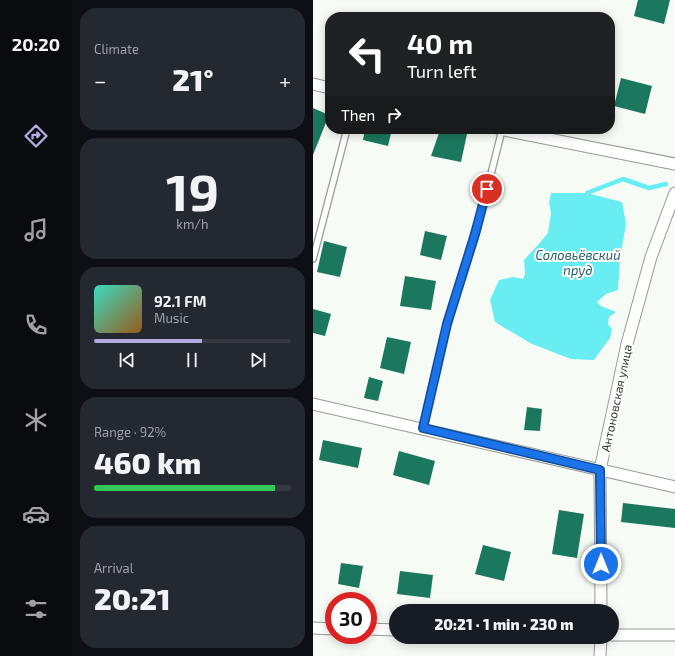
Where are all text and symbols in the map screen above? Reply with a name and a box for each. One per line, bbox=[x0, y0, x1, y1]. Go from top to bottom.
text: 40 m bbox=[407, 26, 473, 60]
icon: left bbox=[341, 28, 393, 80]
text: 20:20 bbox=[12, 33, 60, 55]
text: Climate bbox=[94, 41, 139, 57]
text: Turn left bbox=[407, 60, 477, 82]
text: 21° bbox=[172, 61, 214, 97]
text: − bbox=[94, 67, 107, 93]
text: + bbox=[279, 67, 291, 93]
icon: right bbox=[383, 104, 405, 126]
text: Then bbox=[341, 106, 375, 124]
icon: directions bbox=[22, 122, 50, 150]
text: 19 bbox=[166, 159, 219, 221]
pin bbox=[470, 172, 504, 206]
icon: arrive bbox=[476, 178, 498, 200]
icon: music bbox=[22, 216, 50, 244]
text: km/h bbox=[176, 216, 209, 232]
water label: Соловьёвский пруд bbox=[535, 247, 621, 278]
text: 92.1 FM bbox=[154, 292, 206, 310]
text: Music bbox=[154, 310, 189, 326]
icon: phone bbox=[22, 311, 50, 339]
street label: Антоновская улица bbox=[598, 343, 635, 453]
icon: previous bbox=[116, 349, 138, 371]
icon: pause bbox=[181, 349, 203, 371]
icon: next bbox=[247, 349, 269, 371]
icon: climate bbox=[22, 406, 50, 434]
text: Range · 92% bbox=[94, 424, 166, 440]
text: 460 km bbox=[94, 444, 201, 480]
icon: car bbox=[22, 500, 50, 528]
position arrow bbox=[580, 543, 622, 585]
text: Arrival bbox=[94, 560, 134, 576]
text: 20:21 bbox=[94, 580, 170, 616]
speed limit sign: 30 bbox=[325, 592, 377, 644]
icon: filters bbox=[22, 595, 50, 623]
text: 20:21 · 1 min · 230 m bbox=[434, 615, 574, 633]

